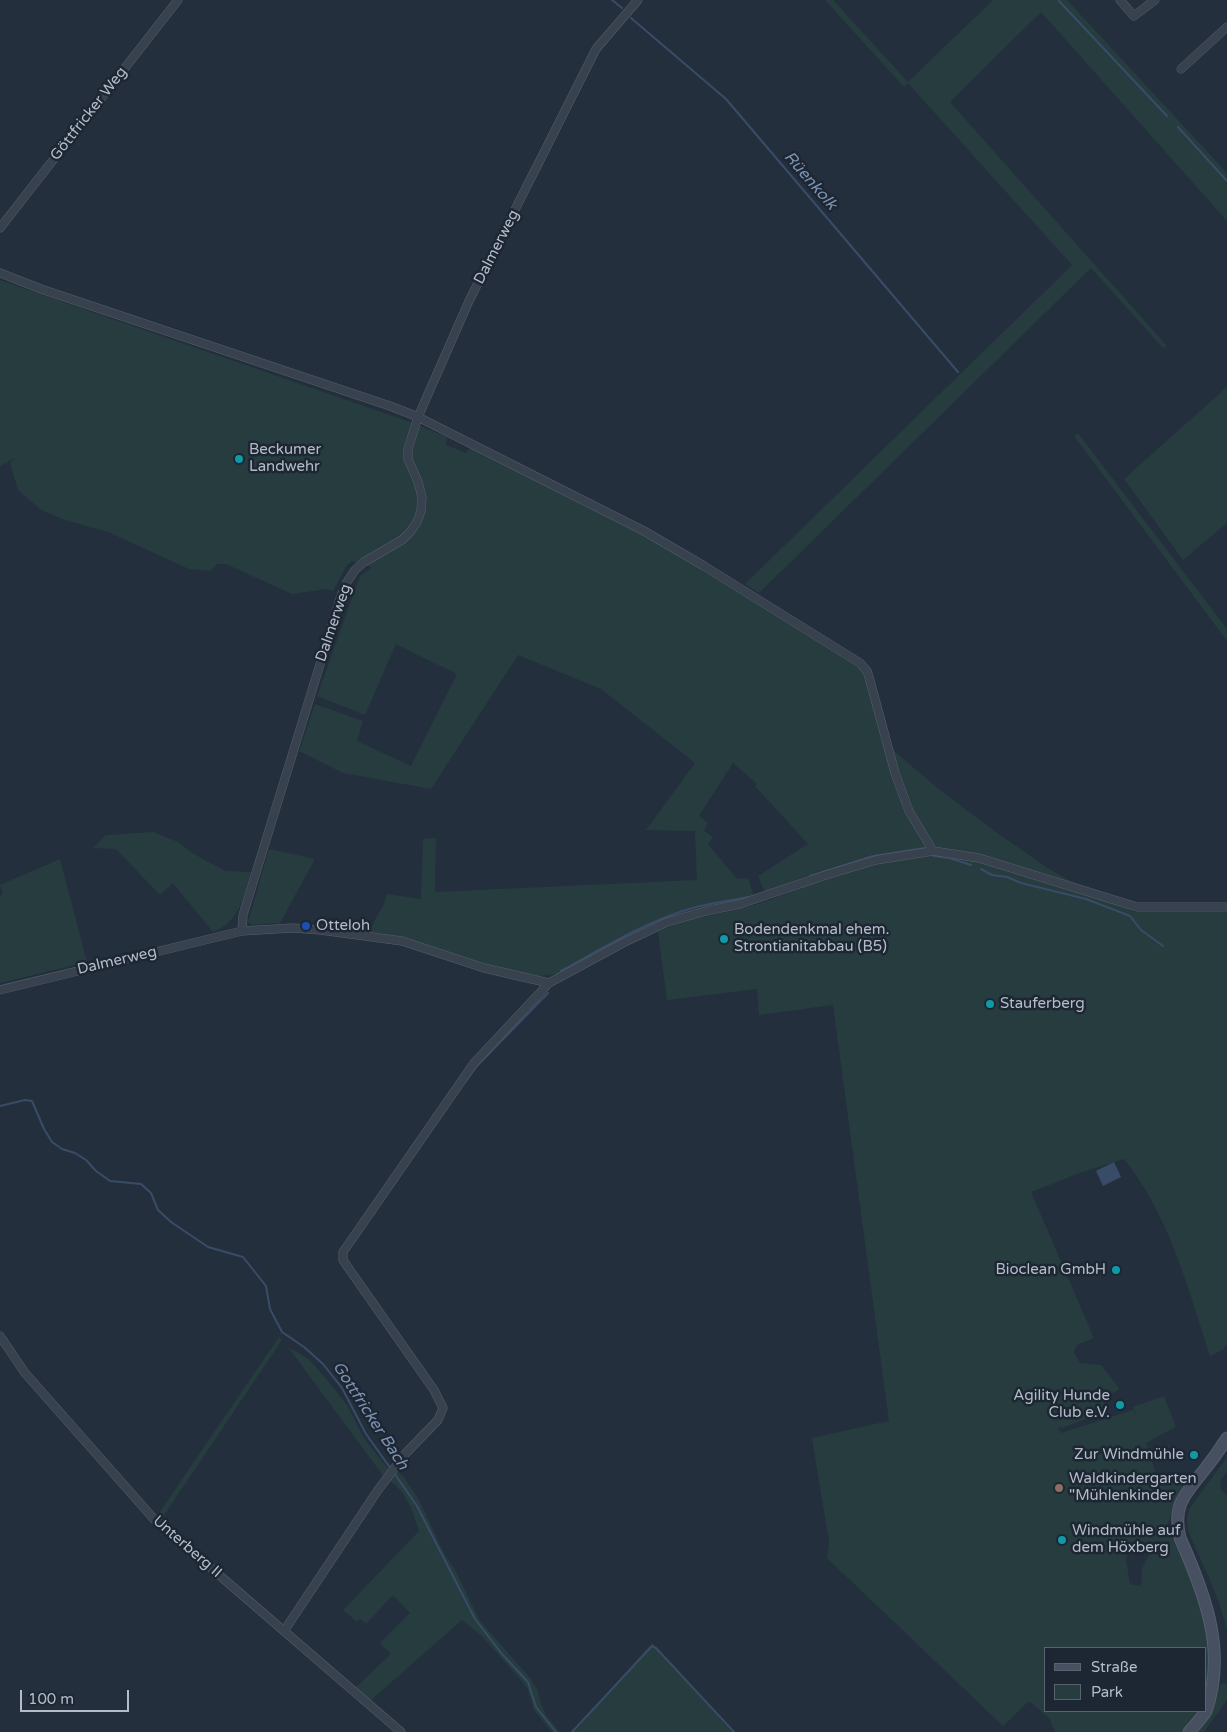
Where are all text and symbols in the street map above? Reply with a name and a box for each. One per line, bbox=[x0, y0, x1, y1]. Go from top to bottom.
street label: Göttfricker Weg bbox=[47, 64, 131, 164]
water label: Rüenkolk bbox=[779, 148, 841, 214]
street label: Dalmerweg bbox=[471, 207, 523, 287]
place label: Beckumer Landwehr bbox=[249, 441, 321, 476]
marker: Beckumer Landwehr bbox=[233, 453, 245, 465]
street label: Dalmerweg bbox=[312, 582, 356, 664]
place label: Otteloh bbox=[316, 917, 370, 935]
marker: Otteloh bbox=[300, 920, 312, 932]
place label: Bodendenkmal ehem. Strontianitabbau (B5) bbox=[734, 921, 889, 956]
marker: Bodendenkmal ehem. Strontianitabbau (B5) bbox=[718, 933, 730, 945]
street label: Dalmerweg bbox=[76, 943, 158, 979]
place label: Stauferberg bbox=[1000, 995, 1085, 1013]
marker: Stauferberg bbox=[984, 998, 996, 1010]
place label: Bioclean GmbH bbox=[995, 1261, 1106, 1279]
marker: Bioclean GmbH bbox=[1110, 1264, 1122, 1276]
water label: Gottfricker Bach bbox=[328, 1358, 412, 1474]
place label: Agility Hunde Club e.V. bbox=[1013, 1387, 1110, 1422]
marker: Agility Hunde Club e.V. bbox=[1114, 1399, 1126, 1411]
place label: Zur Windmühle bbox=[1074, 1446, 1184, 1464]
marker: Zur Windmühle bbox=[1188, 1449, 1200, 1461]
place label: Waldkindergarten "Mühlenkinder bbox=[1069, 1470, 1197, 1505]
marker: Waldkindergarten "Mühlenkinder bbox=[1053, 1482, 1065, 1494]
street label: Unterberg II bbox=[149, 1512, 225, 1582]
place label: Windmühle auf dem Höxberg bbox=[1072, 1522, 1181, 1557]
marker: Windmühle auf dem Höxberg bbox=[1056, 1534, 1068, 1546]
legend bbox=[1044, 1647, 1207, 1712]
text: Straße bbox=[1091, 1658, 1137, 1676]
scale bar bbox=[22, 1680, 131, 1712]
text: Park bbox=[1091, 1683, 1123, 1701]
text: 100 m bbox=[28, 1690, 74, 1708]

